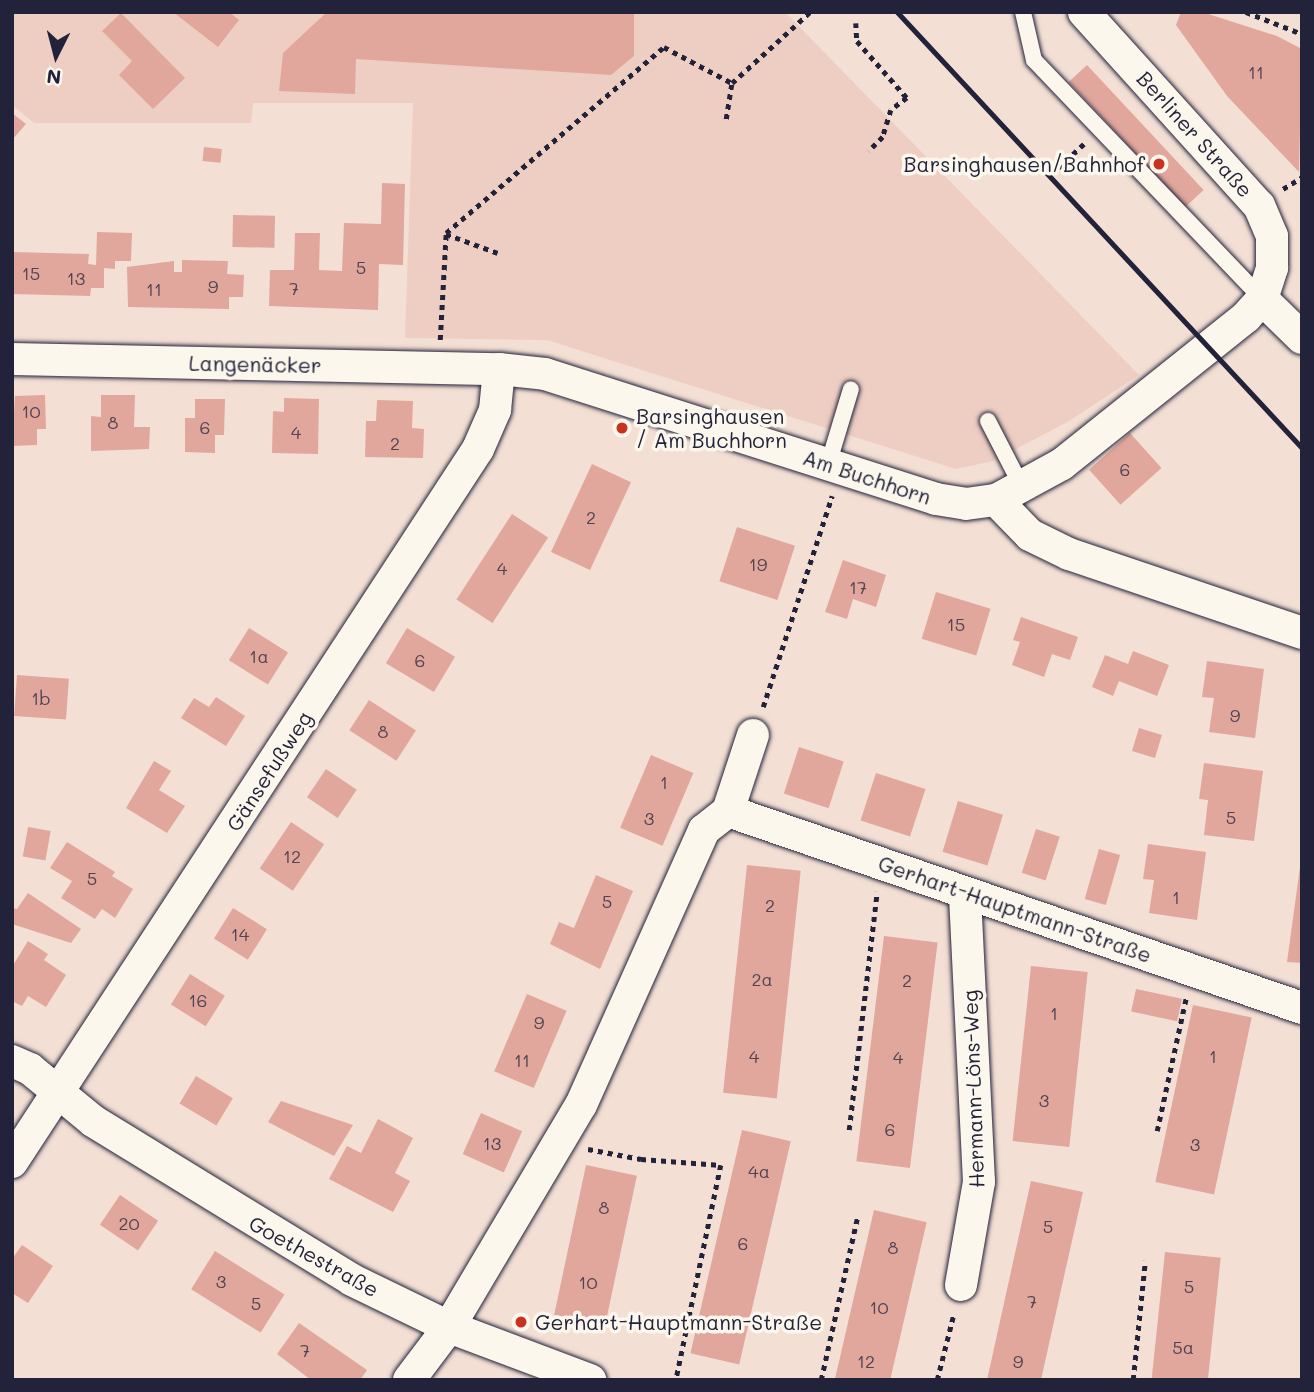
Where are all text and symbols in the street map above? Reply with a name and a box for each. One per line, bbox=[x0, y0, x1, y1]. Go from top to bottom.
north arrow bbox=[21, 21, 91, 91]
house number: 11 bbox=[1248, 61, 1264, 83]
text: N bbox=[45, 64, 62, 91]
street label: Berliner Straße bbox=[1132, 66, 1258, 202]
place label: Barsinghausen/Bahnhof bbox=[904, 151, 1145, 177]
marker: Barsinghausen/Bahnhof bbox=[1151, 156, 1167, 172]
house number: 5 bbox=[356, 256, 366, 278]
house number: 15 bbox=[22, 262, 40, 284]
house number: 13 bbox=[67, 267, 85, 289]
house number: 9 bbox=[208, 275, 218, 297]
house number: 7 bbox=[289, 277, 299, 299]
house number: 11 bbox=[146, 278, 162, 300]
street label: Langenäcker bbox=[188, 350, 322, 378]
house number: 10 bbox=[21, 400, 41, 422]
place label: Barsinghausen / Am Buchhorn bbox=[636, 403, 787, 453]
house number: 8 bbox=[108, 411, 118, 433]
house number: 6 bbox=[200, 416, 210, 438]
marker: Barsinghausen / Am Buchhorn bbox=[614, 420, 630, 436]
house number: 4 bbox=[291, 421, 301, 443]
house number: 2 bbox=[390, 432, 400, 454]
street label: Am Buchhorn bbox=[800, 444, 934, 510]
house number: 6 bbox=[1120, 458, 1130, 480]
house number: 2 bbox=[586, 506, 596, 528]
house number: 19 bbox=[749, 553, 767, 575]
house number: 4 bbox=[497, 557, 507, 579]
house number: 17 bbox=[849, 576, 867, 598]
house number: 15 bbox=[947, 613, 965, 635]
house number: 1a bbox=[249, 645, 269, 667]
house number: 6 bbox=[415, 649, 425, 671]
house number: 1b bbox=[31, 687, 51, 709]
house number: 9 bbox=[1230, 704, 1240, 726]
street label: Gänsefußweg bbox=[221, 706, 317, 836]
house number: 8 bbox=[378, 720, 388, 742]
house number: 1 bbox=[660, 771, 668, 793]
house number: 5 bbox=[1226, 806, 1236, 828]
house number: 3 bbox=[644, 807, 654, 829]
house number: 12 bbox=[283, 845, 301, 867]
street label: Gerhart-Hauptmann-Straße bbox=[875, 850, 1155, 968]
house number: 5 bbox=[87, 867, 97, 889]
house number: 1 bbox=[1172, 886, 1180, 908]
house number: 5 bbox=[602, 890, 612, 912]
house number: 2 bbox=[765, 894, 775, 916]
house number: 14 bbox=[231, 923, 249, 945]
house number: 2a bbox=[751, 968, 773, 990]
house number: 2 bbox=[902, 969, 912, 991]
house number: 16 bbox=[189, 989, 207, 1011]
street label: Hermann-Löns-Weg bbox=[957, 989, 989, 1189]
house number: 1 bbox=[1050, 1002, 1058, 1024]
house number: 9 bbox=[534, 1011, 544, 1033]
house number: 4 bbox=[749, 1045, 759, 1067]
house number: 1 bbox=[1209, 1045, 1217, 1067]
house number: 4 bbox=[893, 1046, 903, 1068]
house number: 11 bbox=[514, 1049, 530, 1071]
house number: 3 bbox=[1039, 1089, 1049, 1111]
house number: 6 bbox=[885, 1118, 895, 1140]
house number: 13 bbox=[483, 1132, 501, 1154]
house number: 3 bbox=[1190, 1133, 1200, 1155]
house number: 4a bbox=[748, 1160, 770, 1182]
house number: 8 bbox=[599, 1196, 609, 1218]
street label: Goethestraße bbox=[245, 1210, 383, 1302]
house number: 20 bbox=[118, 1212, 140, 1234]
house number: 5 bbox=[1043, 1215, 1053, 1237]
house number: 6 bbox=[738, 1232, 748, 1254]
house number: 8 bbox=[888, 1236, 898, 1258]
house number: 3 bbox=[216, 1270, 226, 1292]
house number: 10 bbox=[578, 1271, 598, 1293]
house number: 5 bbox=[1184, 1275, 1194, 1297]
house number: 7 bbox=[1027, 1290, 1037, 1312]
house number: 5 bbox=[251, 1292, 261, 1314]
house number: 10 bbox=[869, 1296, 889, 1318]
place label: Gerhart-Hauptmann-Straße bbox=[535, 1309, 822, 1335]
marker: Gerhart-Hauptmann-Straße bbox=[513, 1314, 529, 1330]
house number: 5a bbox=[1172, 1336, 1194, 1358]
house number: 7 bbox=[300, 1339, 310, 1361]
house number: 12 bbox=[857, 1350, 875, 1372]
house number: 9 bbox=[1013, 1350, 1023, 1372]

